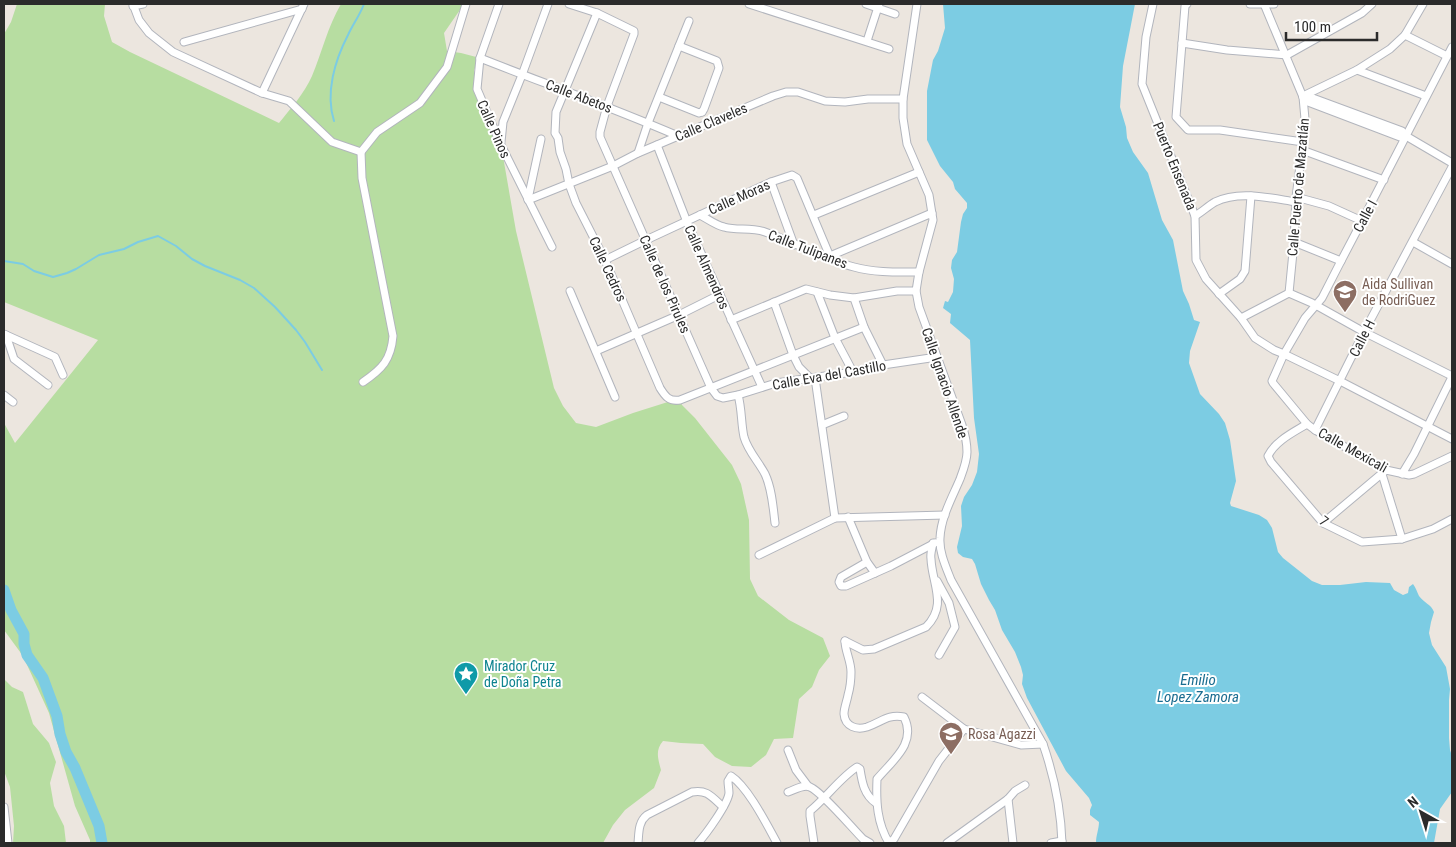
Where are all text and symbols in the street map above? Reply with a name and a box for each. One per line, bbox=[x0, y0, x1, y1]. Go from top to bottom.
scale bar bbox=[1286, 10, 1377, 42]
text: 100 m bbox=[1294, 18, 1331, 36]
street label: Calle Abetos bbox=[544, 76, 614, 116]
street label: Calle Pinos bbox=[474, 97, 514, 161]
street label: Calle Claveles bbox=[672, 100, 750, 144]
street label: Calle Puerto de Mazatlán bbox=[1284, 117, 1312, 257]
street label: Puerto Ensenada bbox=[1150, 120, 1200, 212]
street label: Calle Moras bbox=[706, 176, 772, 218]
street label: Calle I bbox=[1350, 197, 1380, 235]
street label: Calle Almendros bbox=[681, 222, 733, 312]
street label: Calle Tulipanes bbox=[766, 227, 850, 271]
street label: Calle de los Pirules bbox=[636, 233, 694, 335]
street label: Calle Cedros bbox=[586, 234, 630, 304]
place label: Aida Sullivan de RodriGuez bbox=[1362, 276, 1435, 308]
school or university icon: Aida Sullivan de RodriGuez bbox=[1332, 279, 1358, 313]
street label: Calle H bbox=[1346, 317, 1378, 359]
street label: Calle Ignacio Allende bbox=[919, 326, 972, 441]
street label: Calle Eva del Castillo bbox=[771, 357, 887, 393]
street label: Calle Mexicali bbox=[1315, 424, 1391, 476]
street label: 7 bbox=[1316, 513, 1332, 529]
place label: Mirador Cruz de Doña Petra bbox=[484, 658, 562, 690]
place icon: Mirador Cruz de Doña Petra bbox=[453, 661, 479, 695]
water label: Emilio Lopez Zamora bbox=[1157, 671, 1239, 706]
school or university icon: Rosa Agazzi bbox=[938, 721, 964, 755]
place label: Rosa Agazzi bbox=[968, 726, 1036, 742]
north arrow bbox=[1396, 787, 1446, 837]
text: N bbox=[1404, 793, 1421, 811]

